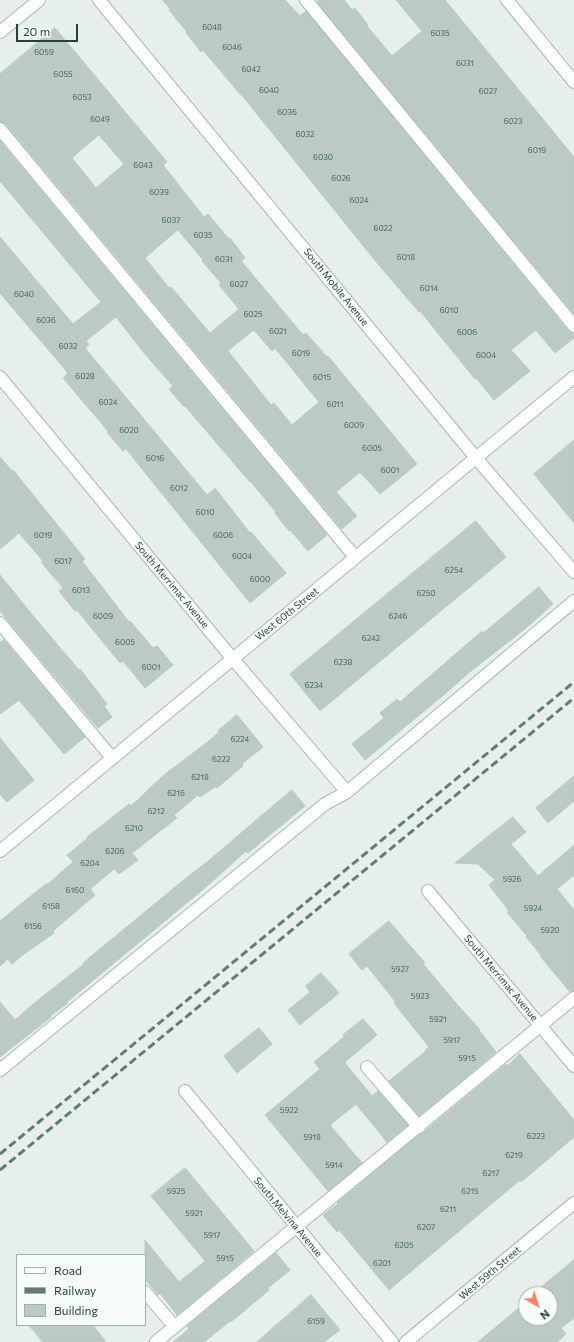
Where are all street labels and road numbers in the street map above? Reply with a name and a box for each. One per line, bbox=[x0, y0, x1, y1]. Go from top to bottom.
street label: South Mobile Avenue bbox=[301, 246, 371, 328]
street label: South Merrimac Avenue bbox=[132, 540, 212, 630]
street label: West 60th Street bbox=[253, 585, 321, 643]
street label: South Merrimac Avenue bbox=[461, 933, 541, 1023]
street label: South Melvina Avenue bbox=[251, 1175, 325, 1259]
street label: West 59th Street bbox=[457, 1244, 523, 1302]

